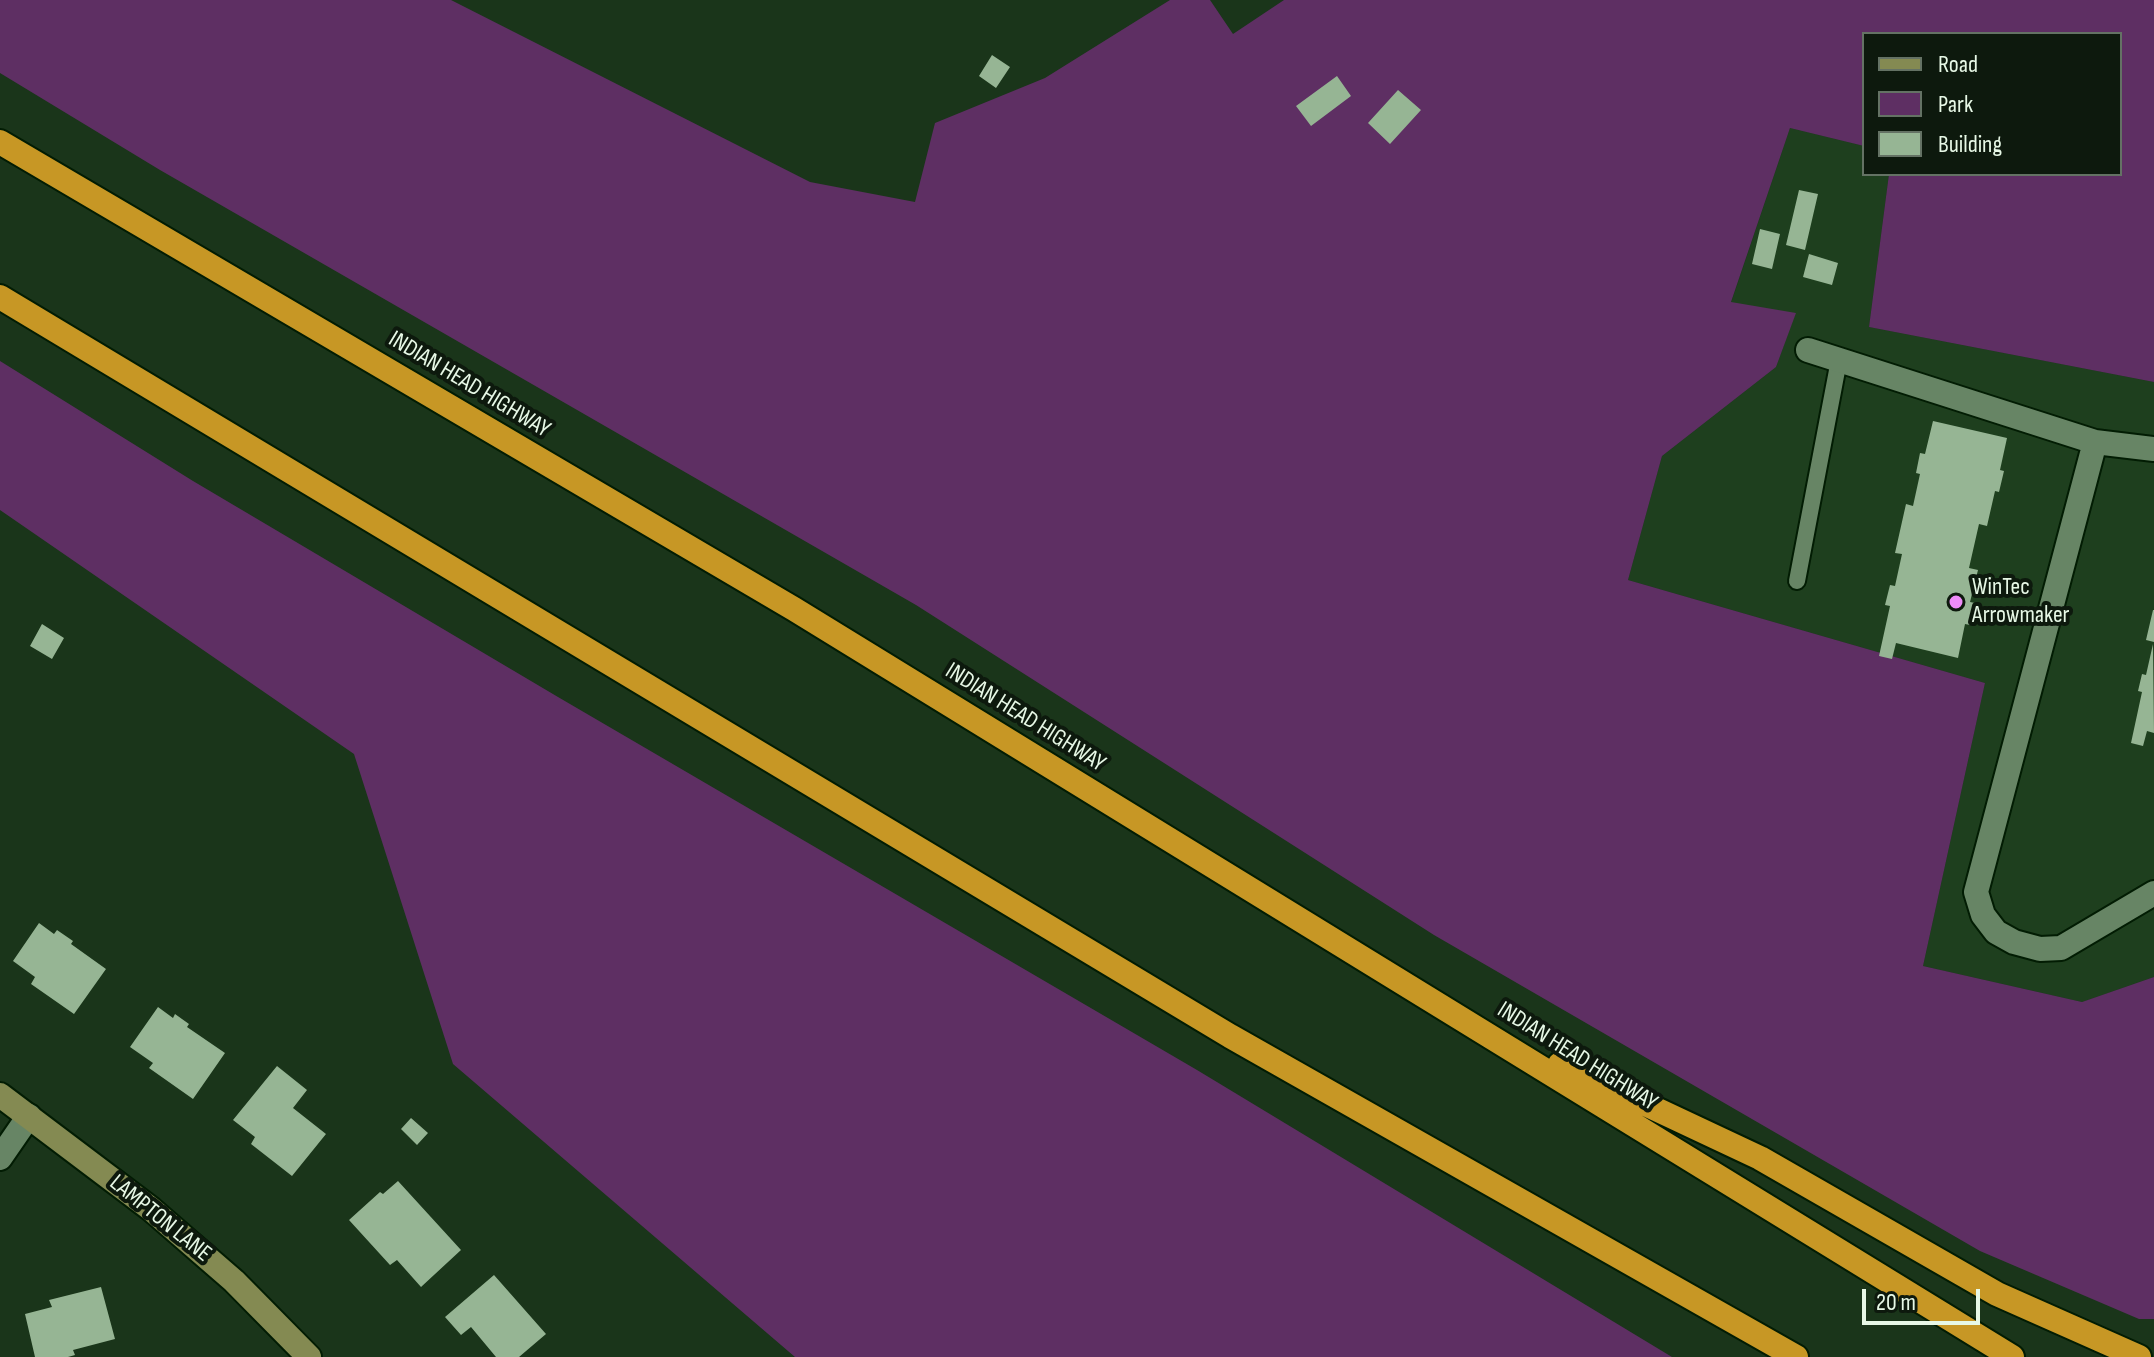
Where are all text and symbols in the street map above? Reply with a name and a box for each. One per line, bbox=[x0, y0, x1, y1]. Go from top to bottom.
legend bbox=[1862, 32, 2122, 176]
text: Road bbox=[1938, 50, 1978, 79]
text: Park bbox=[1938, 90, 1973, 119]
text: Building bbox=[1938, 130, 2002, 159]
street label: INDIAN HEAD HIGHWAY bbox=[383, 325, 555, 445]
place label: WinTec Arrowmaker bbox=[1972, 574, 2069, 630]
marker: WinTec Arrowmaker bbox=[1947, 593, 1965, 611]
street label: INDIAN HEAD HIGHWAY bbox=[940, 657, 1110, 779]
street label: INDIAN HEAD HIGHWAY bbox=[1492, 996, 1662, 1118]
street label: LAMPTON LANE bbox=[103, 1169, 217, 1269]
scale bar bbox=[1866, 1273, 1984, 1323]
text: 20 m bbox=[1876, 1288, 1916, 1317]

